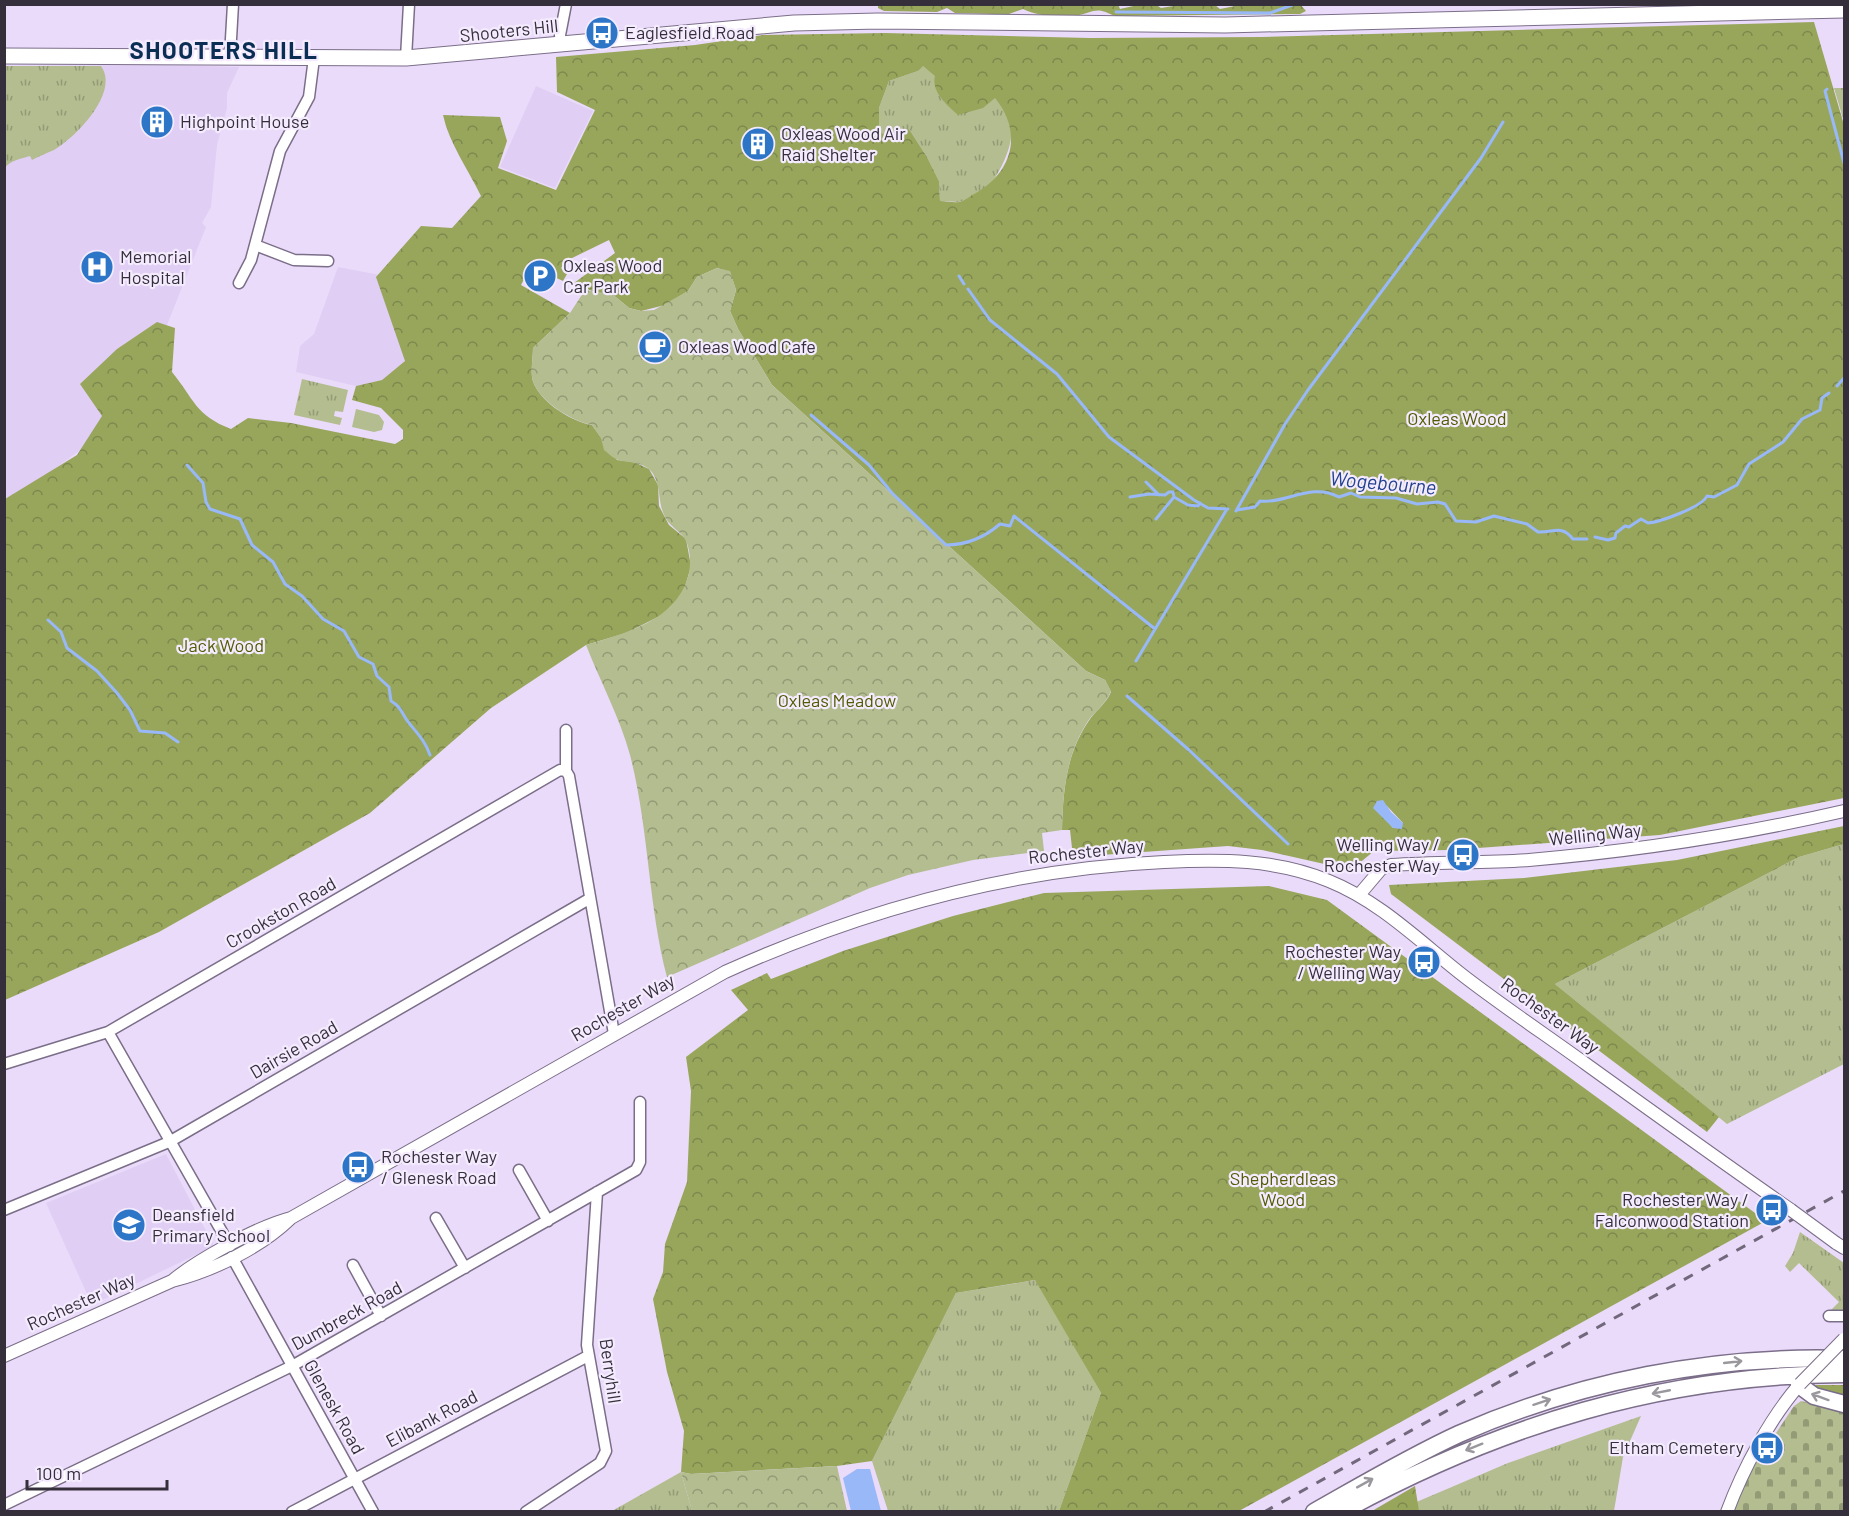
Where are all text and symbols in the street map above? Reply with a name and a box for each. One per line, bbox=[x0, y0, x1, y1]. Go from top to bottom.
street label: Shooters Hill bbox=[459, 14, 559, 46]
bus stop icon: Eaglesfield Road bbox=[584, 15, 620, 51]
place label: Eaglesfield Road bbox=[625, 21, 755, 43]
district label: SHOOTERS HILL bbox=[129, 35, 319, 64]
building icon: Highpoint House bbox=[139, 104, 175, 140]
place label: Highpoint House bbox=[180, 110, 309, 132]
place label: Oxleas Wood Air Raid Shelter bbox=[781, 122, 906, 165]
building icon: Oxleas Wood Air Raid Shelter bbox=[740, 126, 776, 162]
place label: Memorial Hospital bbox=[120, 245, 192, 288]
hospital icon: Memorial Hospital bbox=[79, 249, 115, 285]
place label: Oxleas Wood Car Park bbox=[563, 254, 662, 297]
parking icon: Oxleas Wood Car Park bbox=[522, 258, 558, 294]
cafe icon: Oxleas Wood Cafe bbox=[637, 329, 673, 365]
place label: Oxleas Wood Cafe bbox=[678, 335, 816, 357]
park label: Oxleas Wood bbox=[1407, 407, 1507, 429]
water label: Wogebourne bbox=[1329, 465, 1437, 499]
park label: Jack Wood bbox=[178, 634, 264, 656]
park label: Oxleas Meadow bbox=[778, 689, 896, 711]
street label: Welling Way bbox=[1548, 818, 1642, 850]
place label: Welling Way / Rochester Way bbox=[1324, 833, 1440, 876]
street label: Rochester Way bbox=[1027, 834, 1145, 868]
bus stop icon: Welling Way / Rochester Way bbox=[1445, 837, 1481, 873]
street label: Crookston Road bbox=[221, 872, 340, 953]
place label: Rochester Way / Welling Way bbox=[1285, 940, 1401, 983]
bus stop icon: Rochester Way / Welling Way bbox=[1406, 944, 1442, 980]
street label: Rochester Way bbox=[567, 969, 678, 1046]
street label: Rochester Way bbox=[1497, 972, 1604, 1058]
street label: Dairsie Road bbox=[246, 1015, 341, 1083]
place label: Rochester Way / Glenesk Road bbox=[381, 1145, 497, 1188]
bus stop icon: Rochester Way / Glenesk Road bbox=[340, 1149, 376, 1185]
park label: Shepherdleas Wood bbox=[1230, 1167, 1336, 1210]
place label: Rochester Way / Falconwood Station bbox=[1595, 1188, 1749, 1231]
bus stop icon: Rochester Way / Falconwood Station bbox=[1754, 1192, 1790, 1228]
place label: Deansfield Primary School bbox=[152, 1203, 270, 1246]
school or university icon: Deansfield Primary School bbox=[111, 1207, 147, 1243]
street label: Rochester Way bbox=[23, 1267, 138, 1335]
street label: Dumbreck Road bbox=[287, 1276, 406, 1355]
street label: Berryhill bbox=[596, 1337, 626, 1405]
street label: Glenesk Road bbox=[300, 1355, 370, 1458]
one-way arrow bbox=[1722, 1356, 1742, 1367]
street label: Elibank Road bbox=[382, 1385, 481, 1451]
one-way arrow bbox=[1652, 1387, 1671, 1398]
one-way arrow bbox=[1811, 1391, 1830, 1402]
one-way arrow bbox=[1532, 1396, 1551, 1407]
bus stop icon: Eltham Cemetery bbox=[1749, 1430, 1785, 1466]
place label: Eltham Cemetery bbox=[1609, 1436, 1744, 1458]
one-way arrow bbox=[1466, 1442, 1484, 1453]
scale bar bbox=[27, 1453, 166, 1491]
text: 100 m bbox=[36, 1462, 81, 1484]
one-way arrow bbox=[1356, 1477, 1374, 1488]

